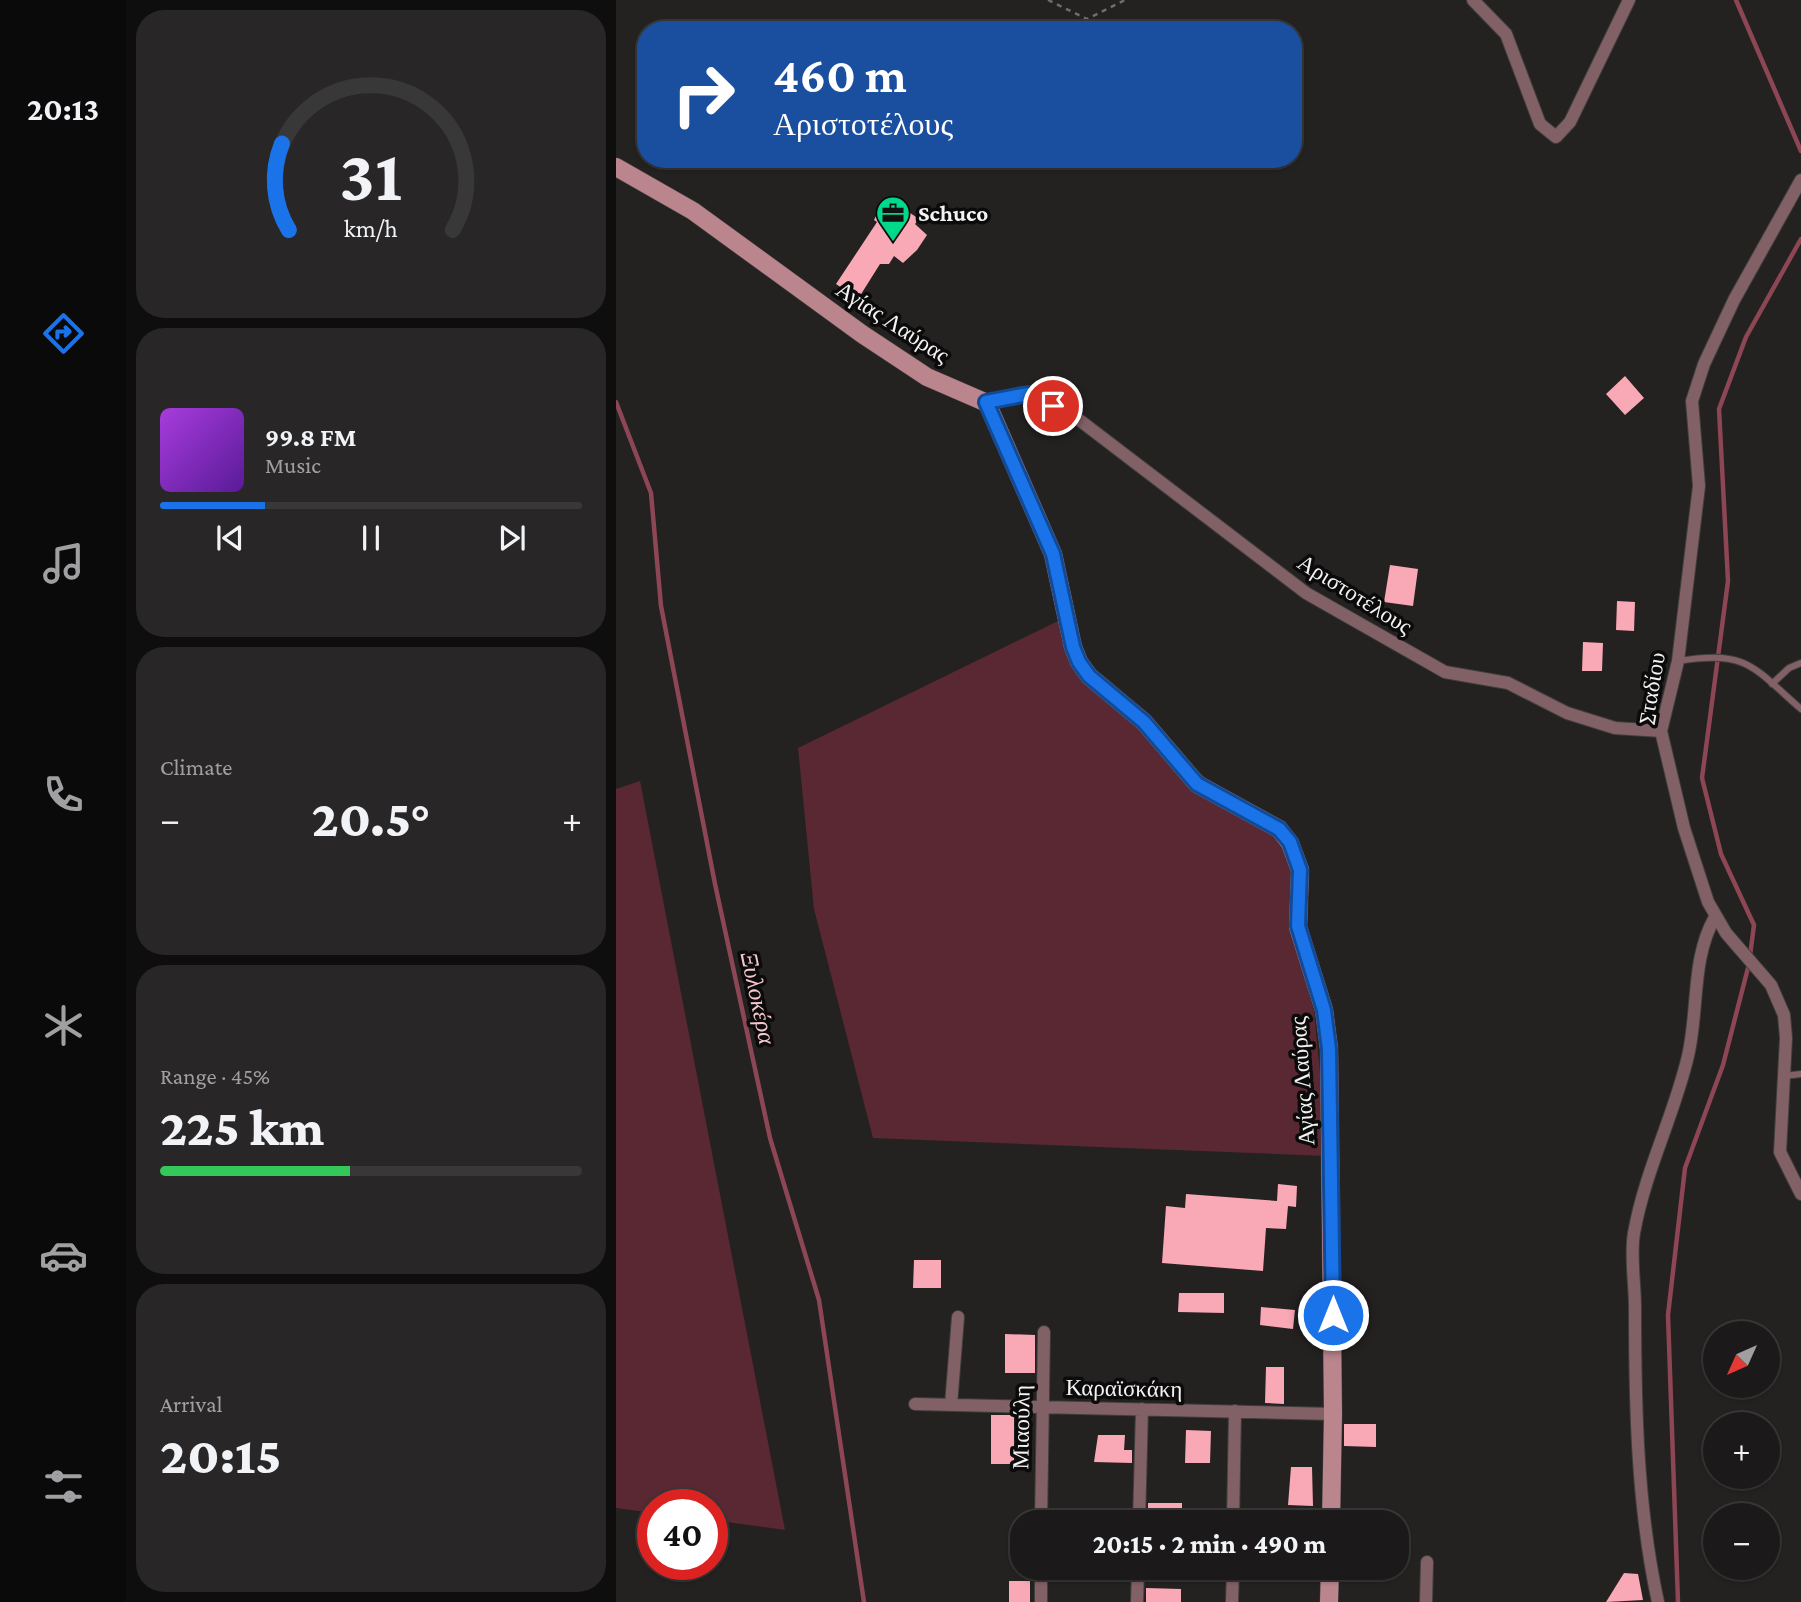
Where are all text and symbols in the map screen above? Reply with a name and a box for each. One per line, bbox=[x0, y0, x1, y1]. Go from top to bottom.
text: 460 m bbox=[773, 48, 907, 103]
icon: right bbox=[658, 49, 749, 140]
text: 20:13 bbox=[27, 91, 99, 127]
text: Αριστοτέλους bbox=[773, 106, 953, 142]
text: 31 bbox=[340, 136, 402, 217]
office icon: Schuco bbox=[874, 194, 912, 243]
place label: Schuco bbox=[918, 200, 988, 226]
text: km/h bbox=[344, 215, 398, 242]
street label: Αγίας Λαύρας bbox=[832, 276, 954, 368]
icon: directions bbox=[39, 309, 88, 358]
pin bbox=[1023, 376, 1083, 436]
icon: arrive bbox=[1034, 387, 1072, 425]
text: 99.8 FM bbox=[265, 423, 356, 452]
text: Music bbox=[265, 452, 321, 478]
icon: previous bbox=[211, 519, 249, 557]
icon: pause bbox=[352, 519, 390, 557]
icon: next bbox=[493, 519, 531, 557]
icon: music bbox=[39, 539, 88, 588]
street label: Αριστοτέλους bbox=[1293, 549, 1417, 639]
street label: Σταδίου bbox=[1632, 650, 1670, 726]
text: Climate bbox=[160, 754, 232, 780]
icon: phone bbox=[39, 770, 88, 819]
text: 20.5° bbox=[311, 789, 431, 847]
text: − bbox=[160, 798, 180, 840]
text: + bbox=[562, 798, 582, 840]
water label: Ξυλοκέρα bbox=[736, 949, 782, 1047]
icon: climate bbox=[39, 1001, 88, 1050]
street label: Αγίας Λαύρας bbox=[1285, 1015, 1319, 1147]
text: Range · 45% bbox=[160, 1063, 270, 1089]
text: 225 km bbox=[160, 1098, 324, 1156]
icon: car bbox=[39, 1231, 88, 1280]
position arrow bbox=[1296, 1278, 1370, 1352]
north arrow bbox=[1703, 1321, 1780, 1398]
map controls bbox=[1703, 1321, 1780, 1580]
street label: Καραϊσκάκη bbox=[1065, 1374, 1183, 1402]
street label: Μιαούλη bbox=[1007, 1384, 1035, 1470]
text: Arrival bbox=[160, 1391, 223, 1417]
button: + bbox=[1703, 1412, 1780, 1489]
text: 20:15 bbox=[160, 1426, 281, 1484]
icon: filters bbox=[39, 1462, 88, 1511]
speed limit sign: 40 bbox=[637, 1489, 728, 1580]
button: − bbox=[1703, 1503, 1780, 1580]
text: 20:15 · 2 min · 490 m bbox=[1093, 1530, 1326, 1559]

